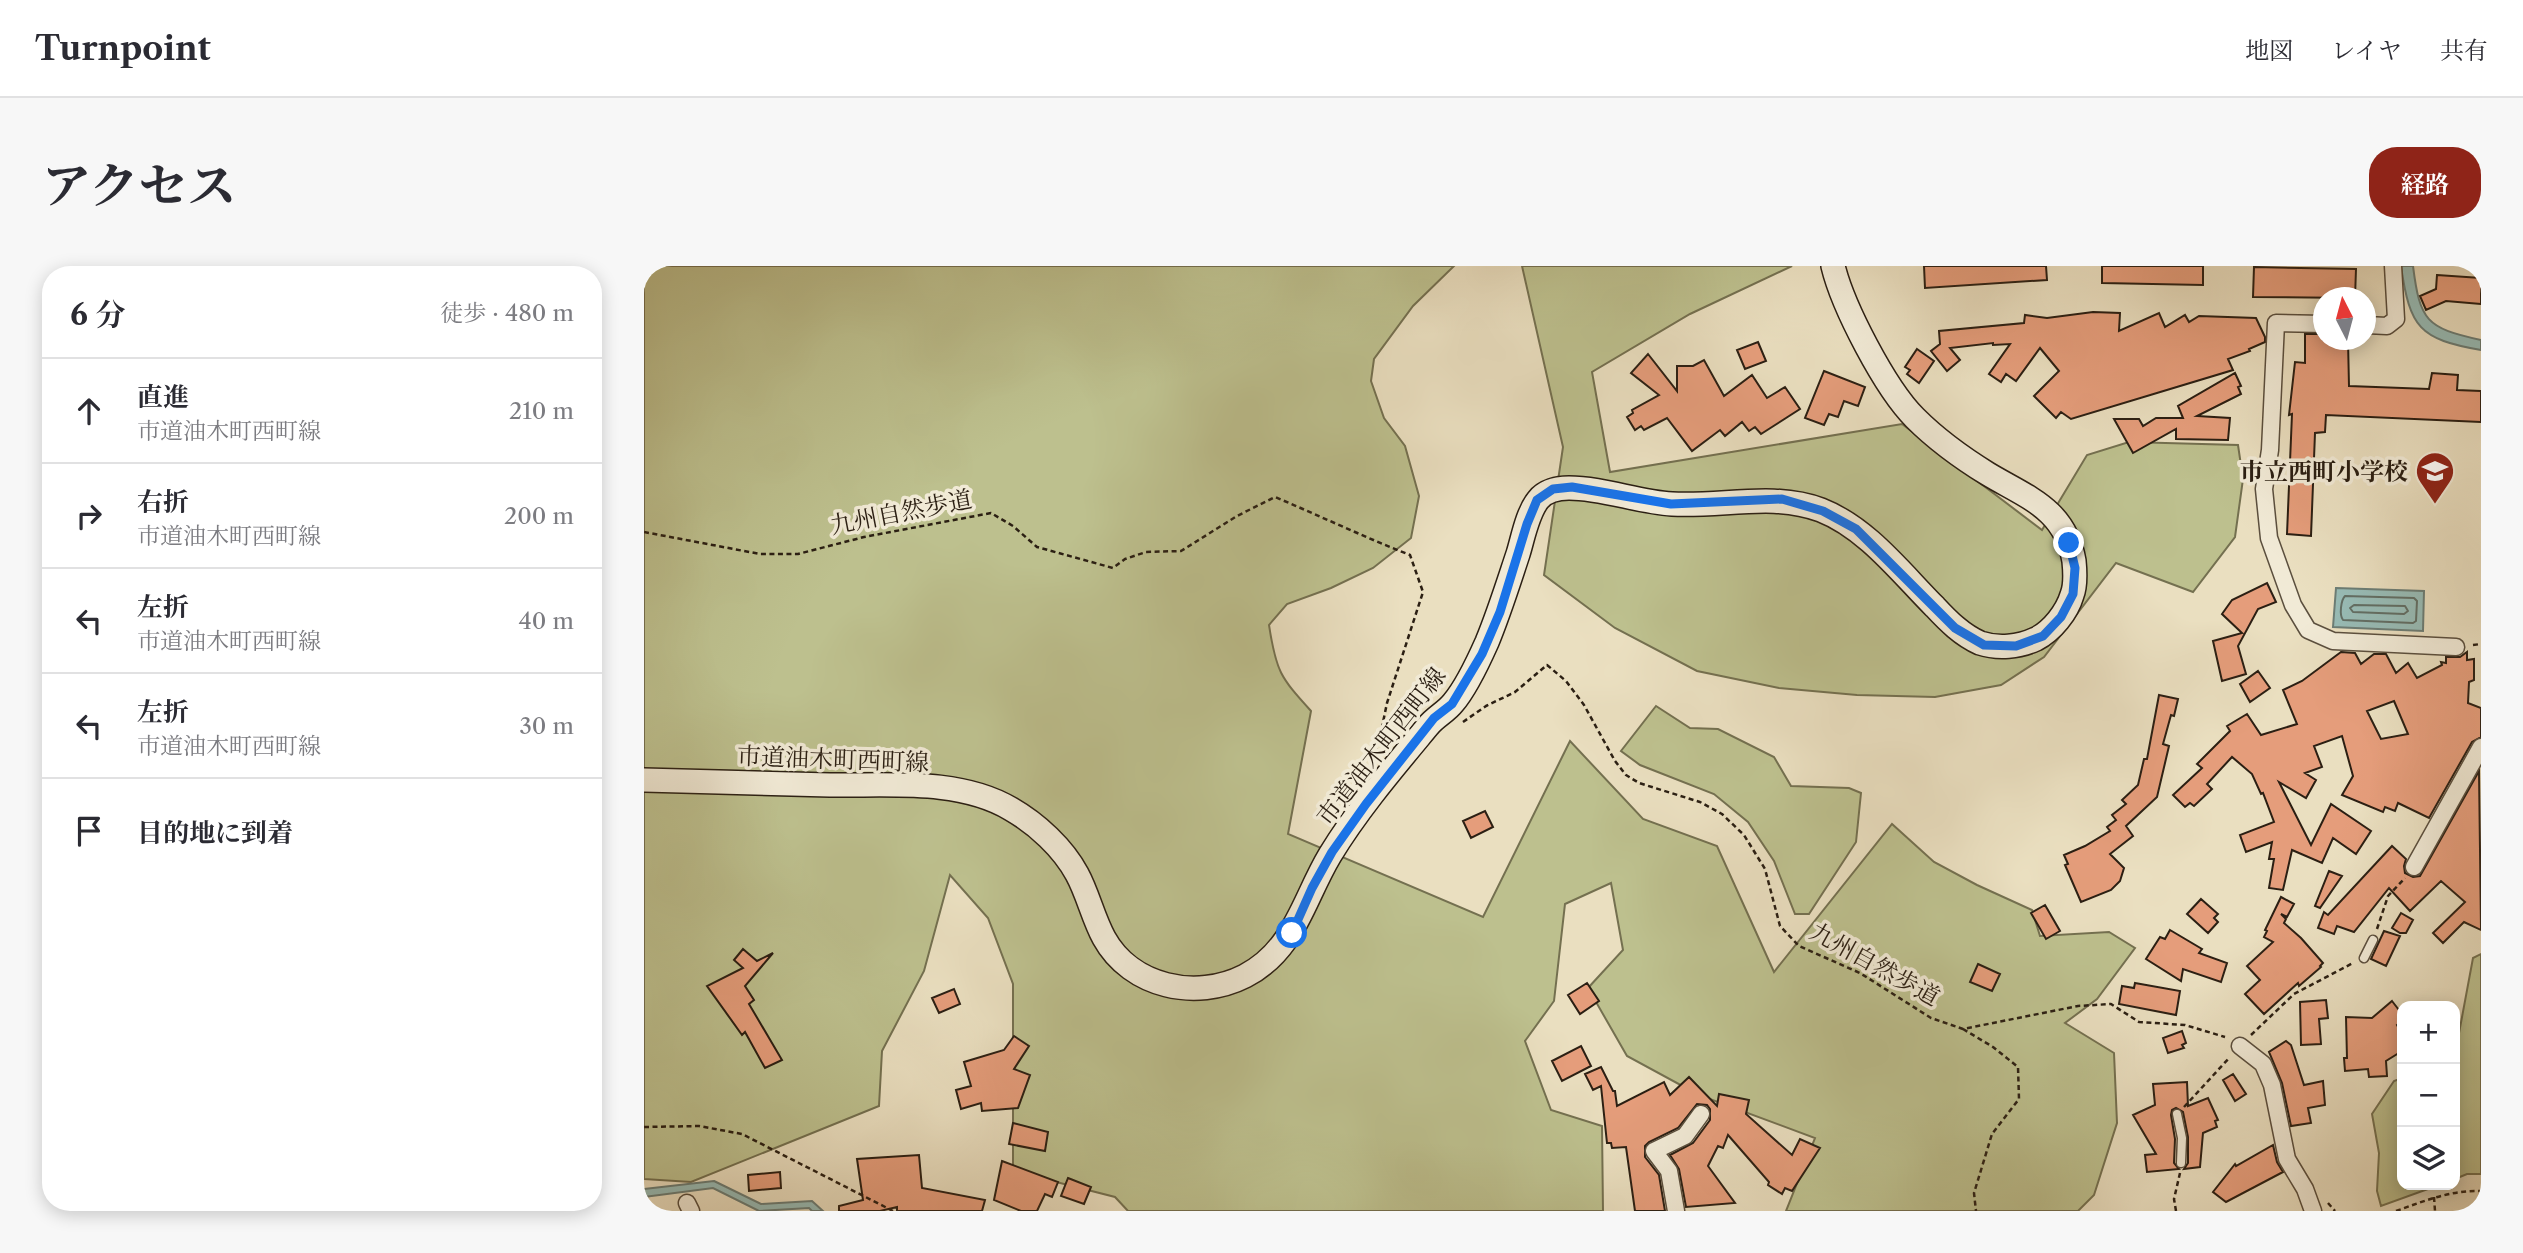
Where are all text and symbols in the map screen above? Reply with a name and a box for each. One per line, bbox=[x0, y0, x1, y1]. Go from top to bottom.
text: Turnpoint bbox=[35, 28, 211, 69]
text: 地図 bbox=[2245, 36, 2293, 65]
text: レイヤ bbox=[2331, 36, 2402, 65]
text: 共有 bbox=[2440, 36, 2488, 65]
button: 経路 bbox=[2369, 147, 2481, 218]
text: アクセス bbox=[42, 155, 237, 216]
north arrow bbox=[2313, 287, 2376, 350]
text: 6 分 bbox=[70, 296, 125, 333]
text: 徒歩 · 480 m bbox=[440, 299, 574, 327]
text: 直進 bbox=[137, 381, 189, 413]
icon: ahead bbox=[70, 392, 108, 430]
text: 210 m bbox=[509, 397, 574, 425]
text: 市道油木町西町線 bbox=[137, 417, 321, 445]
school or university icon: 市立西町小学校 bbox=[2414, 450, 2456, 505]
place label: 市立西町小学校 bbox=[2240, 457, 2408, 486]
street label: 九州自然歩道 bbox=[828, 484, 974, 540]
text: 右折 bbox=[137, 486, 189, 518]
icon: right bbox=[70, 497, 108, 535]
text: 200 m bbox=[504, 502, 574, 530]
text: 市道油木町西町線 bbox=[137, 522, 321, 550]
route end bbox=[2053, 527, 2084, 558]
text: 左折 bbox=[137, 591, 189, 623]
icon: left bbox=[70, 602, 108, 640]
text: 40 m bbox=[519, 607, 574, 635]
text: 市道油木町西町線 bbox=[137, 627, 321, 655]
street label: 市道油木町西町線 bbox=[1310, 661, 1452, 831]
text: 左折 bbox=[137, 696, 189, 728]
icon: left bbox=[70, 707, 108, 745]
text: 30 m bbox=[519, 712, 574, 740]
text: 市道油木町西町線 bbox=[137, 732, 321, 760]
street label: 市道油木町西町線 bbox=[737, 741, 929, 777]
icon: arrive bbox=[70, 812, 108, 850]
text: 目的地に到着 bbox=[137, 817, 293, 849]
street label: 九州自然歩道 bbox=[1805, 916, 1945, 1012]
route start bbox=[1276, 917, 1307, 948]
map controls bbox=[2397, 1001, 2460, 1190]
button: + bbox=[2397, 1001, 2460, 1064]
button: − bbox=[2397, 1064, 2460, 1127]
button: layers bbox=[2397, 1127, 2460, 1190]

